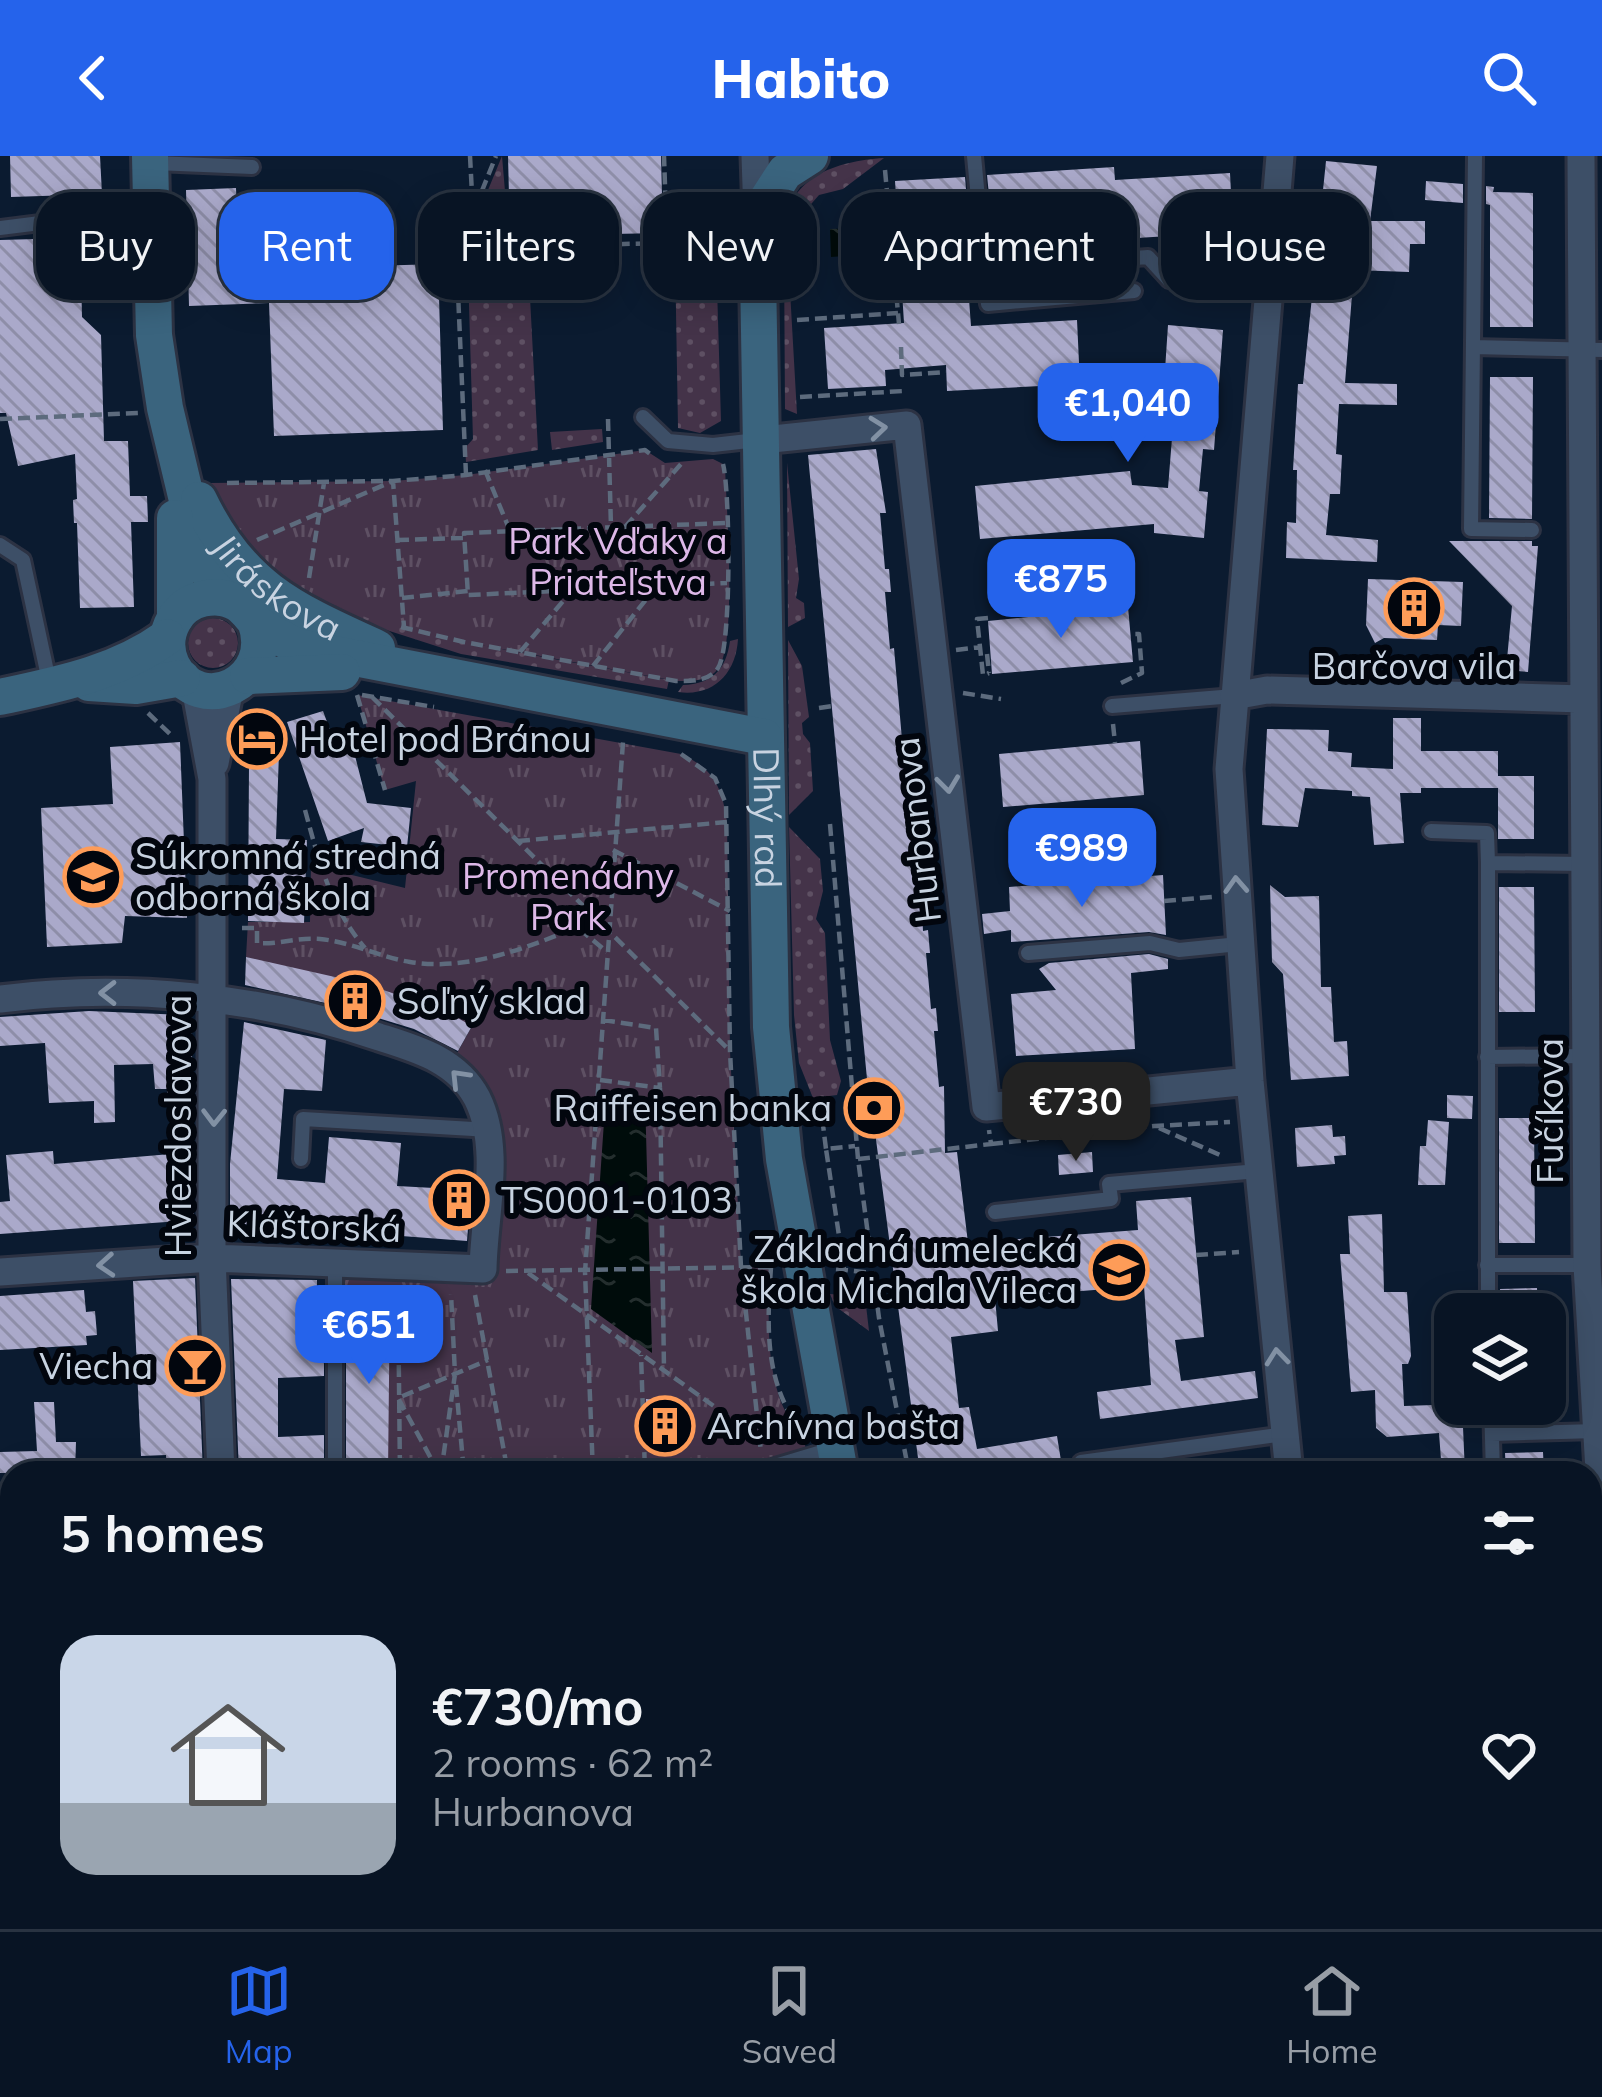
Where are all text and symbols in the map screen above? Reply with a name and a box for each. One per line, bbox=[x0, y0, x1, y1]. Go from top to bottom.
text: Habito bbox=[712, 44, 890, 112]
icon: back bbox=[60, 45, 126, 111]
icon: search bbox=[1476, 45, 1542, 111]
chip: Buy bbox=[36, 192, 195, 300]
chip: Rent bbox=[219, 192, 394, 300]
chip: Filters bbox=[418, 192, 619, 300]
chip: New bbox=[643, 192, 817, 300]
chip: Apartment bbox=[841, 192, 1137, 300]
chip: House bbox=[1161, 192, 1369, 300]
pin: €1,040 bbox=[1030, 363, 1226, 465]
text: €1,040 bbox=[1065, 377, 1191, 426]
one-way arrow bbox=[869, 416, 888, 441]
park label: Park Vďaky a Priateľstva bbox=[508, 518, 728, 604]
street label: Jiráskova bbox=[203, 525, 349, 650]
pin: €875 bbox=[990, 539, 1132, 641]
text: €875 bbox=[1014, 553, 1108, 602]
building icon: Barčova vila bbox=[1383, 577, 1445, 639]
place label: Barčova vila bbox=[1312, 643, 1516, 688]
hotel icon: Hotel pod Bránou bbox=[226, 708, 288, 770]
place label: Hotel pod Bránou bbox=[299, 716, 592, 761]
street label: Hurbanova bbox=[883, 735, 950, 925]
street label: Dlhý rad bbox=[744, 747, 792, 889]
one-way arrow bbox=[935, 774, 961, 794]
pin: €989 bbox=[1011, 808, 1153, 910]
text: €989 bbox=[1035, 822, 1129, 871]
place label: Súkromná stredná odborná škola bbox=[135, 833, 441, 919]
school or university icon: Súkromná stredná odborná škola bbox=[62, 846, 124, 908]
park label: Promenádny Park bbox=[462, 853, 674, 939]
one-way arrow bbox=[1223, 875, 1249, 893]
building icon: Soľný sklad bbox=[324, 970, 386, 1032]
place label: Soľný sklad bbox=[397, 978, 586, 1023]
one-way arrow bbox=[98, 980, 117, 1006]
street label: Hviezdoslavova bbox=[155, 995, 200, 1257]
street label: Fučíkova bbox=[1527, 1038, 1572, 1184]
pin: €730 bbox=[1005, 1062, 1147, 1164]
one-way arrow bbox=[452, 1070, 474, 1092]
text: €730 bbox=[1029, 1076, 1123, 1125]
bank icon: Raiffeisen banka bbox=[843, 1077, 905, 1139]
place label: Raiffeisen banka bbox=[553, 1085, 832, 1130]
one-way arrow bbox=[201, 1109, 227, 1127]
building icon: TS0001-0103 bbox=[428, 1169, 490, 1231]
place label: TS0001-0103 bbox=[501, 1177, 733, 1222]
street label: Kláštorská bbox=[226, 1200, 402, 1251]
place label: Základná umelecká škola Michala Vileca bbox=[740, 1226, 1077, 1312]
school or university icon: Základná umelecká škola Michala Vileca bbox=[1088, 1239, 1150, 1301]
one-way arrow bbox=[96, 1252, 115, 1278]
pin: €651 bbox=[298, 1285, 440, 1387]
map controls bbox=[1434, 1293, 1566, 1425]
button: layers bbox=[1434, 1293, 1566, 1425]
text: €651 bbox=[322, 1299, 416, 1348]
bar icon: Viecha bbox=[164, 1335, 226, 1397]
place label: Viecha bbox=[39, 1343, 153, 1388]
one-way arrow bbox=[1265, 1347, 1290, 1366]
building icon: Archívna bašta bbox=[634, 1395, 696, 1457]
place label: Archívna bašta bbox=[707, 1403, 960, 1448]
icon: filters bbox=[1476, 1500, 1542, 1566]
text: 5 homes bbox=[60, 1501, 265, 1565]
text: €730/mo bbox=[432, 1674, 644, 1738]
icon: home bbox=[156, 1683, 300, 1827]
icon: heart bbox=[1476, 1722, 1542, 1788]
text: 2 rooms · 62 m² bbox=[432, 1738, 713, 1787]
text: Hurbanova bbox=[432, 1787, 634, 1836]
tab: Map bbox=[225, 1958, 293, 2071]
tab: Saved bbox=[742, 1958, 837, 2071]
tab: Home bbox=[1286, 1958, 1377, 2071]

